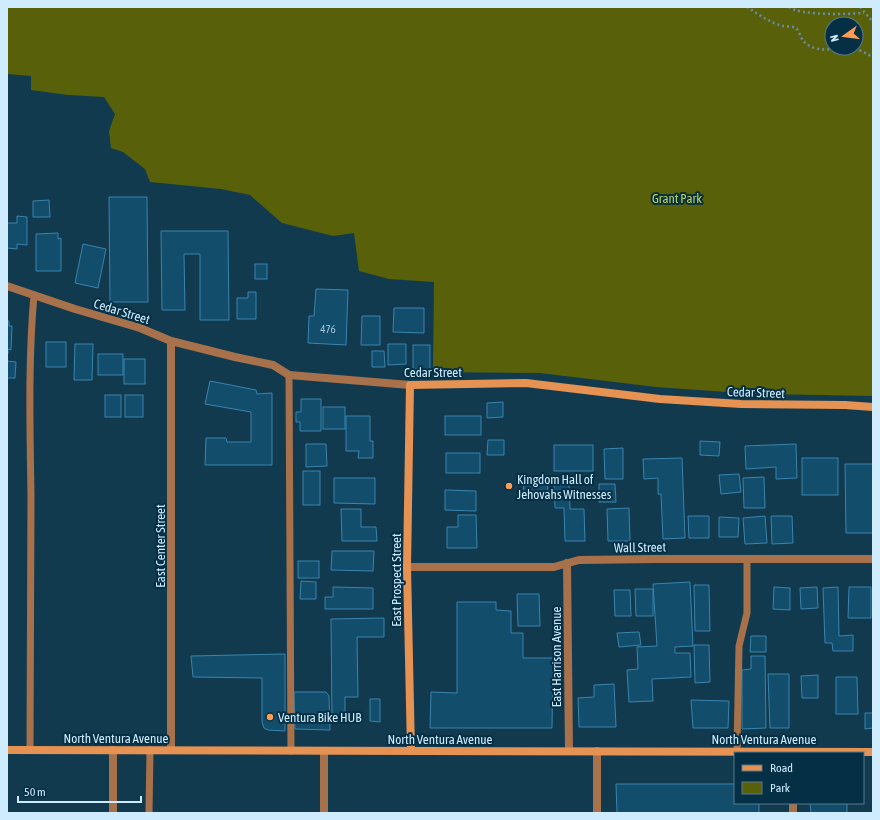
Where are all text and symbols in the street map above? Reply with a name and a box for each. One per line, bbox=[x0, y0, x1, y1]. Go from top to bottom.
north arrow bbox=[824, 16, 864, 56]
text: N bbox=[828, 34, 841, 43]
park label: Grant Park bbox=[652, 191, 702, 206]
street label: Cedar Street bbox=[92, 296, 152, 327]
house number: 476 bbox=[320, 323, 336, 335]
street label: Cedar Street bbox=[404, 365, 462, 380]
street label: Cedar Street bbox=[727, 384, 785, 401]
place label: Kingdom Hall of Jehovahs Witnesses bbox=[517, 472, 612, 502]
marker: Kingdom Hall of Jehovahs Witnesses bbox=[504, 481, 514, 491]
street label: East Center Street bbox=[153, 504, 168, 588]
street label: East Prospect Street bbox=[389, 533, 404, 627]
street label: Wall Street bbox=[614, 540, 667, 555]
street label: East Harrison Avenue bbox=[549, 607, 564, 707]
place label: Ventura Bike HUB bbox=[278, 710, 362, 725]
marker: Ventura Bike HUB bbox=[265, 712, 275, 722]
street label: North Ventura Avenue bbox=[64, 731, 169, 746]
street label: North Ventura Avenue bbox=[388, 732, 493, 747]
street label: North Ventura Avenue bbox=[712, 732, 817, 747]
legend bbox=[734, 752, 864, 804]
text: Road bbox=[770, 761, 793, 775]
scale bar bbox=[18, 778, 141, 804]
text: Park bbox=[770, 781, 791, 795]
text: 50 m bbox=[24, 785, 46, 799]

